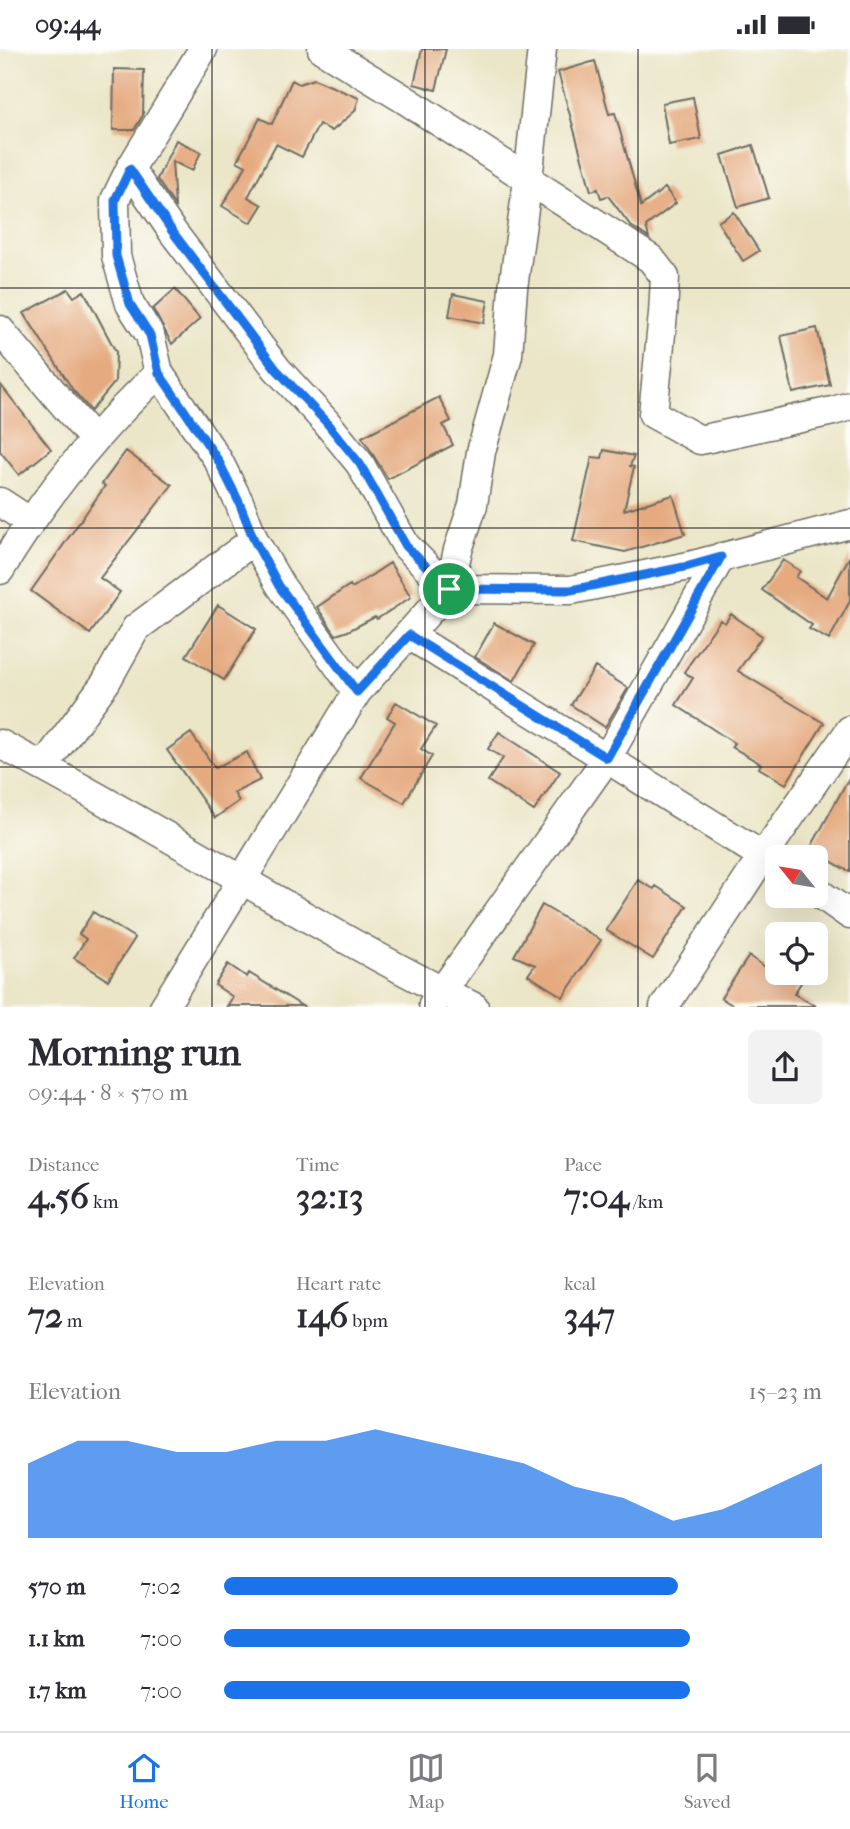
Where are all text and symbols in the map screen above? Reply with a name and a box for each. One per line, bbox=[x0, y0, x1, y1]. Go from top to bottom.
text: 09:44 bbox=[35, 9, 100, 40]
pin bbox=[419, 559, 479, 619]
icon: arrive bbox=[430, 570, 468, 608]
north arrow bbox=[765, 845, 828, 908]
map controls bbox=[765, 845, 828, 985]
button: locate bbox=[765, 922, 828, 985]
text: Morning run bbox=[28, 1030, 241, 1075]
button: share bbox=[748, 1030, 822, 1104]
text: 09:44 · 8 × 570 m bbox=[28, 1079, 188, 1106]
text: Distance bbox=[28, 1154, 99, 1176]
text: Time bbox=[296, 1154, 339, 1176]
text: Pace bbox=[564, 1154, 602, 1176]
text: 4.56 bbox=[28, 1176, 89, 1217]
text: 32:13 bbox=[296, 1176, 364, 1217]
text: 7:04 bbox=[564, 1176, 629, 1217]
text: km bbox=[89, 1191, 119, 1213]
text: /km bbox=[629, 1191, 663, 1213]
text: Elevation bbox=[28, 1273, 105, 1295]
text: Heart rate bbox=[296, 1273, 381, 1295]
text: kcal bbox=[564, 1273, 596, 1295]
text: 72 bbox=[28, 1295, 63, 1336]
text: 146 bbox=[296, 1295, 348, 1336]
text: 347 bbox=[564, 1295, 615, 1336]
text: m bbox=[63, 1310, 83, 1332]
text: bpm bbox=[348, 1310, 388, 1332]
text: Elevation bbox=[28, 1378, 121, 1405]
text: 15–23 m bbox=[749, 1378, 822, 1405]
text: 570 m bbox=[28, 1573, 86, 1600]
text: 7:02 bbox=[140, 1573, 181, 1600]
text: 1.1 km bbox=[28, 1625, 85, 1652]
text: 7:00 bbox=[140, 1625, 182, 1652]
text: 1.7 km bbox=[28, 1677, 86, 1704]
text: 7:00 bbox=[140, 1677, 182, 1704]
tab: Home bbox=[119, 1749, 169, 1813]
tab: Map bbox=[407, 1749, 445, 1813]
tab: Saved bbox=[684, 1749, 731, 1813]

